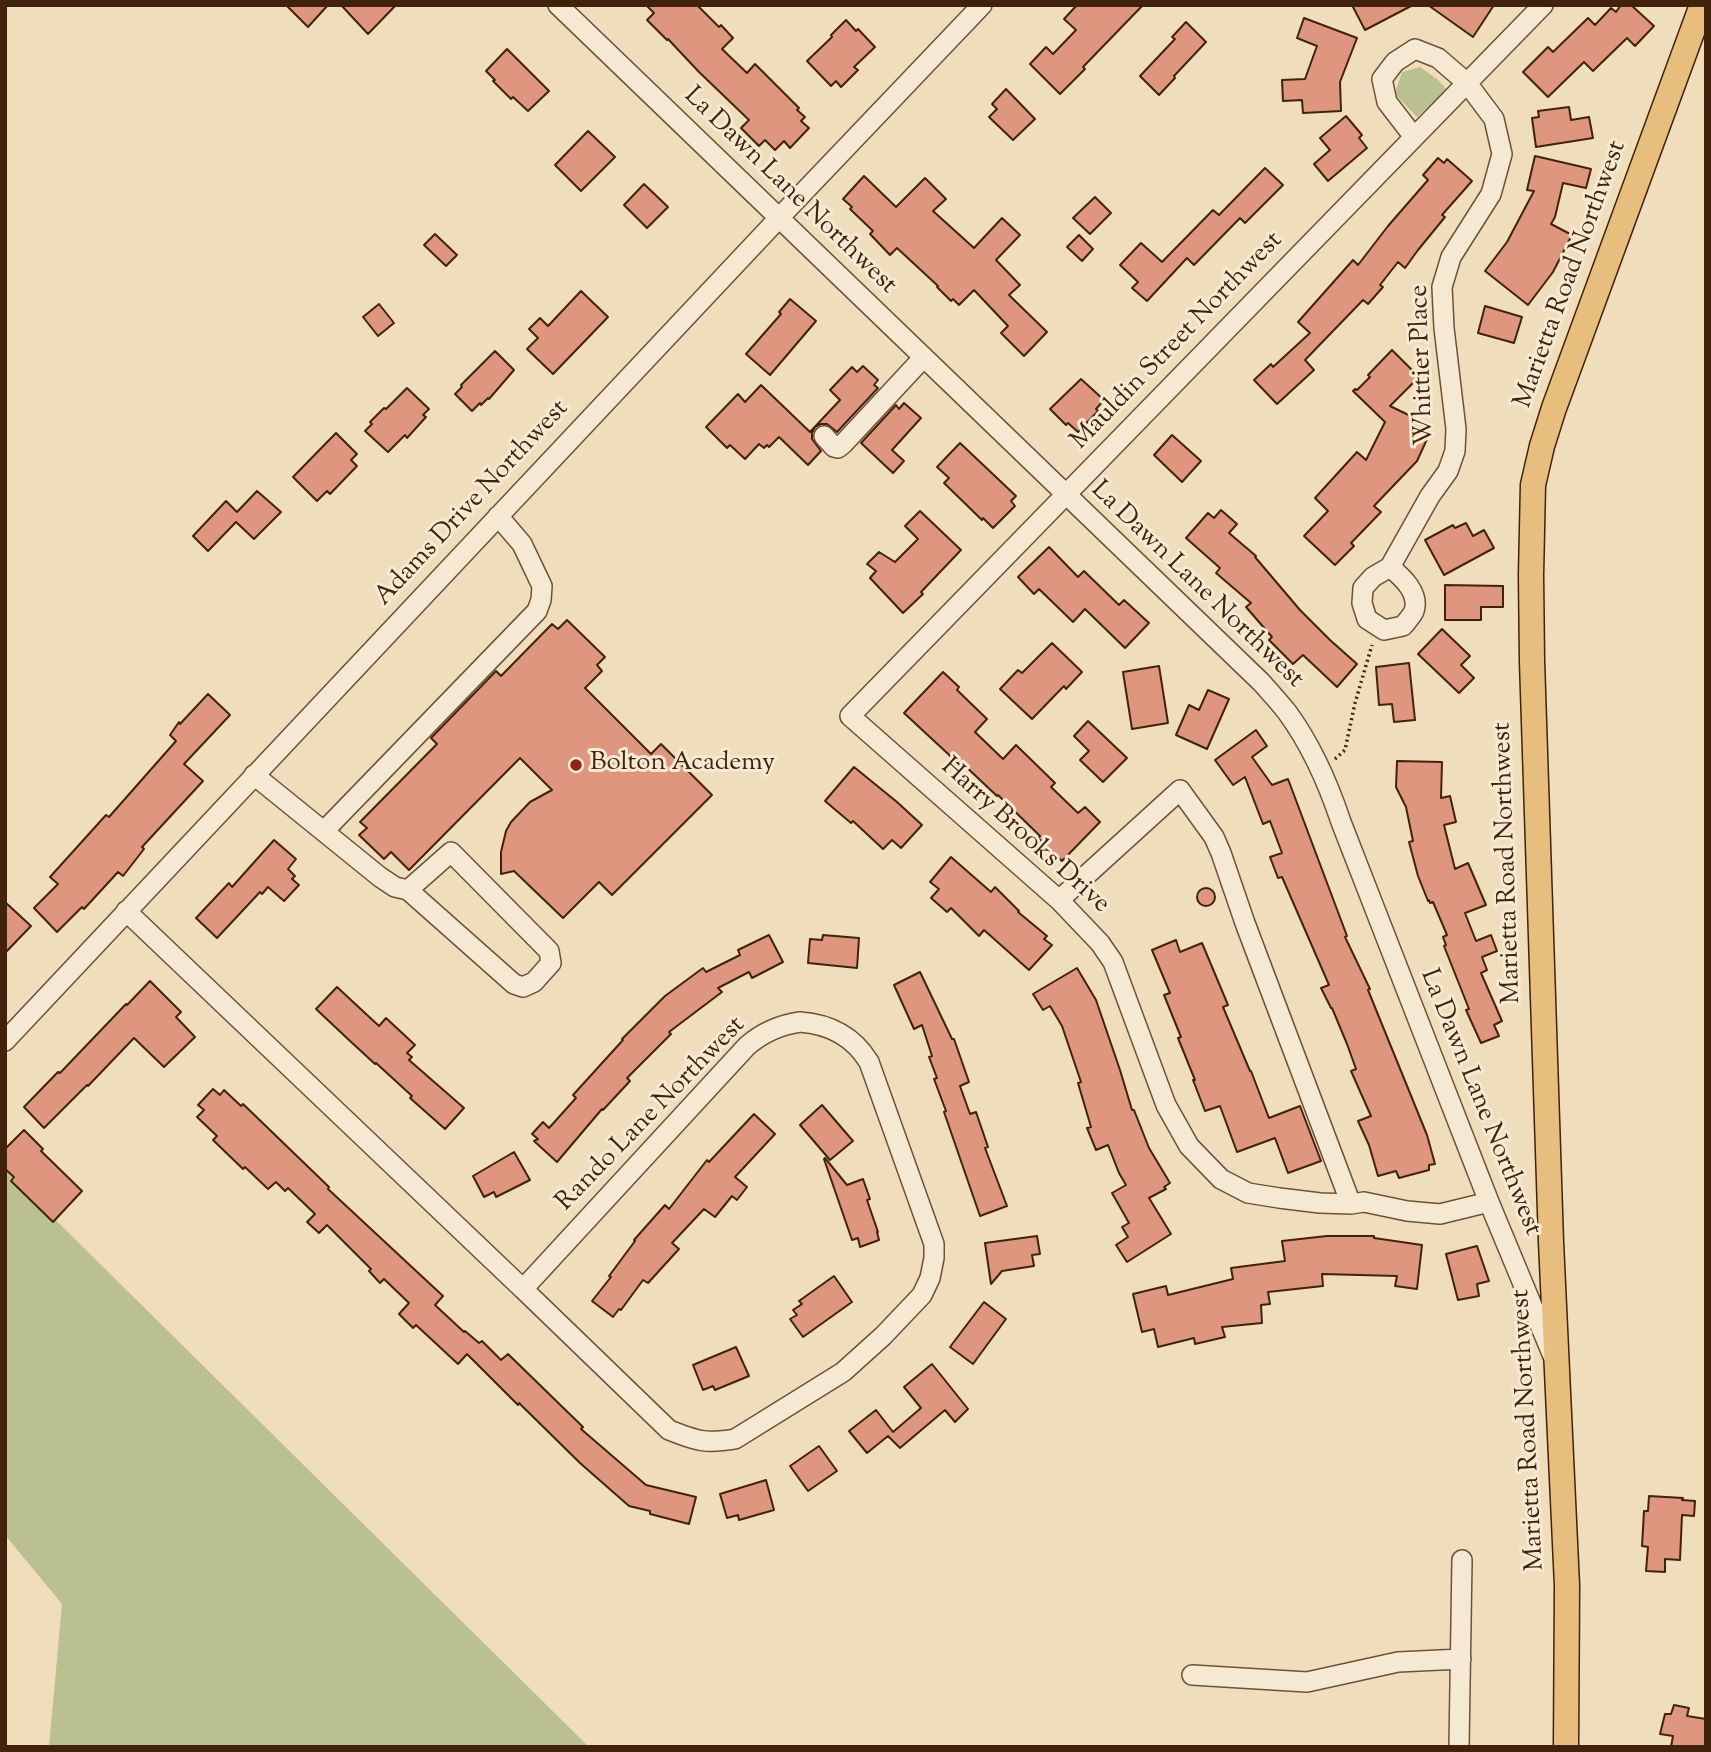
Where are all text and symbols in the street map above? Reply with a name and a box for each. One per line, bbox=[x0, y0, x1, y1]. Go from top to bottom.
street label: La Dawn Lane Northwest bbox=[676, 82, 902, 302]
street label: Marietta Road Northwest bbox=[1509, 137, 1635, 413]
street label: Mauldin Street Northwest bbox=[1066, 226, 1290, 458]
street label: Whittier Place bbox=[1406, 284, 1442, 446]
street label: Adams Drive Northwest bbox=[370, 395, 576, 613]
street label: La Dawn Lane Northwest bbox=[1083, 476, 1309, 696]
street label: Marietta Road Northwest bbox=[1488, 722, 1530, 1004]
place label: Bolton Academy bbox=[590, 749, 775, 781]
street label: Harry Brooks Drive bbox=[933, 753, 1115, 921]
marker: Bolton Academy bbox=[568, 757, 584, 773]
street label: La Dawn Lane Northwest bbox=[1411, 965, 1547, 1241]
street label: Rando Lane Northwest bbox=[551, 1011, 753, 1219]
street label: Marietta Road Northwest bbox=[1507, 1288, 1553, 1572]

